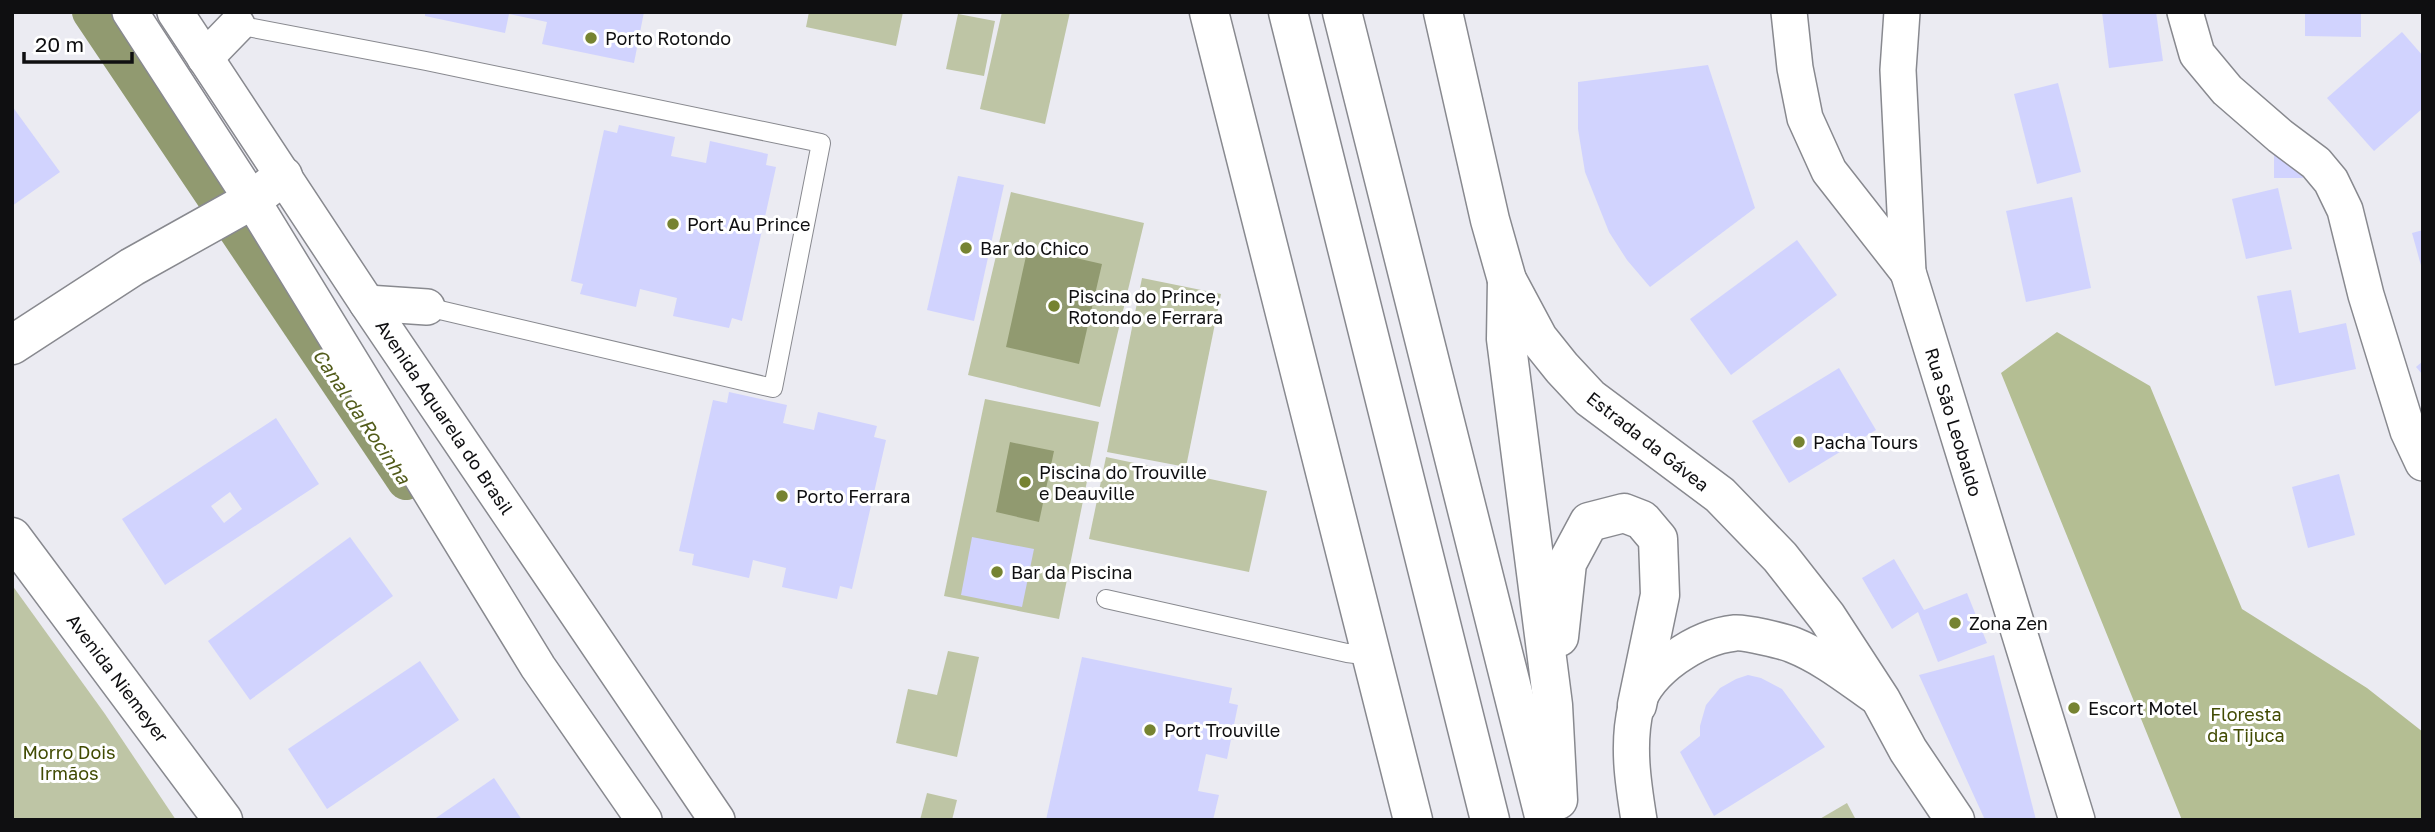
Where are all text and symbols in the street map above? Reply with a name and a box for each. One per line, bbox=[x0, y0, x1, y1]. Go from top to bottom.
scale bar bbox=[24, 21, 133, 65]
place label: Porto Rotondo bbox=[605, 27, 731, 49]
marker: Porto Rotondo bbox=[583, 30, 599, 46]
text: 20 m bbox=[35, 31, 84, 57]
place label: Port Au Prince bbox=[687, 213, 811, 235]
marker: Port Au Prince bbox=[665, 216, 681, 232]
place label: Bar do Chico bbox=[980, 237, 1089, 259]
marker: Bar do Chico bbox=[958, 240, 974, 256]
place label: Piscina do Prince, Rotondo e Ferrara bbox=[1068, 285, 1223, 328]
marker: Piscina do Prince, Rotondo e Ferrara bbox=[1046, 298, 1062, 314]
street label: Avenida Aquarela do Brasil bbox=[372, 315, 519, 519]
water label: Canal da Rocinha bbox=[308, 344, 416, 489]
street label: Rua São Leobaldo bbox=[1921, 345, 1987, 499]
street label: Estrada da Gávea bbox=[1583, 386, 1713, 496]
place label: Pacha Tours bbox=[1813, 431, 1918, 453]
marker: Pacha Tours bbox=[1791, 434, 1807, 450]
place label: Piscina do Trouville e Deauville bbox=[1039, 461, 1207, 504]
marker: Piscina do Trouville e Deauville bbox=[1017, 474, 1033, 490]
place label: Porto Ferrara bbox=[796, 485, 910, 507]
marker: Porto Ferrara bbox=[774, 488, 790, 504]
place label: Bar da Piscina bbox=[1011, 561, 1133, 583]
marker: Bar da Piscina bbox=[989, 564, 1005, 580]
street label: Avenida Niemeyer bbox=[63, 610, 173, 746]
place label: Zona Zen bbox=[1969, 612, 2048, 634]
marker: Zona Zen bbox=[1947, 615, 1963, 631]
place label: Escort Motel bbox=[2088, 697, 2198, 719]
marker: Escort Motel bbox=[2066, 700, 2082, 716]
park label: Floresta da Tijuca bbox=[2207, 703, 2285, 746]
place label: Port Trouville bbox=[1164, 719, 1280, 741]
marker: Port Trouville bbox=[1142, 722, 1158, 738]
park label: Morro Dois Irmãos bbox=[22, 741, 116, 784]

